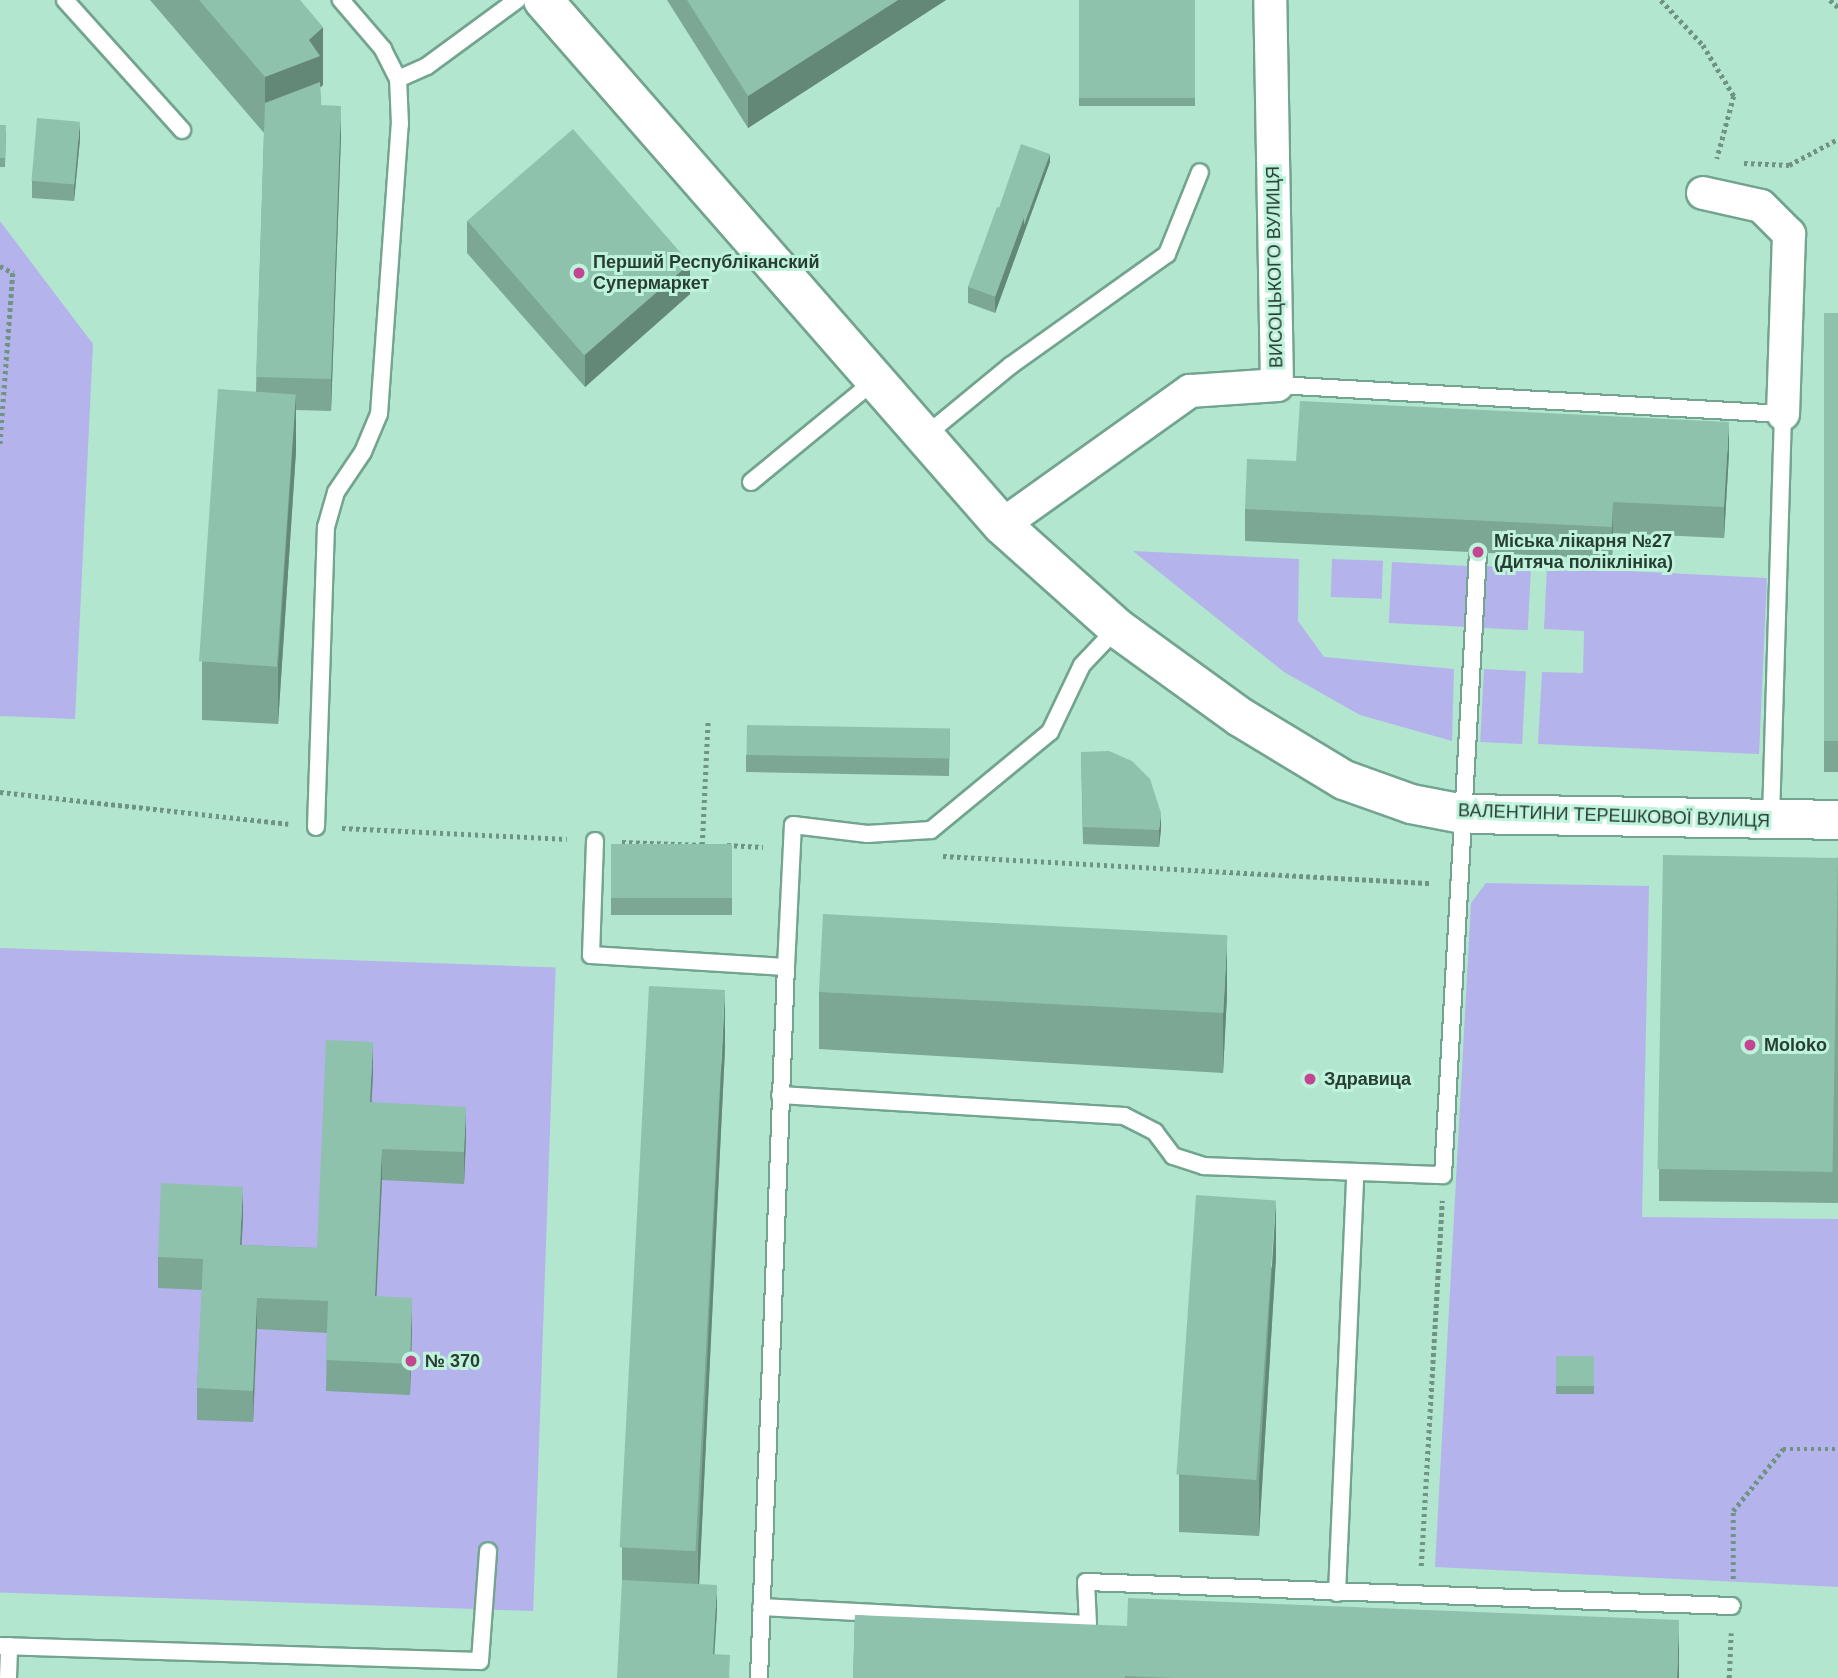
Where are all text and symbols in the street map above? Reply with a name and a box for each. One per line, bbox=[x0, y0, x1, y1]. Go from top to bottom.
street label: ВИСОЦЬКОГО ВУЛИЦЯ bbox=[1262, 166, 1288, 368]
place label: Перший Республiканский Супермаркет bbox=[593, 252, 819, 294]
marker: Перший Республiканский Супермаркет bbox=[571, 265, 587, 281]
place label: Міська лікарня №27 (Дитяча поліклініка) bbox=[1494, 531, 1673, 574]
marker: Міська лікарня №27 (Дитяча поліклініка) bbox=[1468, 542, 1488, 562]
street label: ВАЛЕНТИНИ ТЕРЕШКОВОЇ ВУЛИЦЯ bbox=[1458, 800, 1770, 832]
place label: Moloko bbox=[1764, 1034, 1827, 1056]
marker: Moloko bbox=[1742, 1037, 1758, 1053]
place label: Здравица bbox=[1324, 1068, 1411, 1090]
marker: Здравица bbox=[1302, 1071, 1318, 1087]
place label: № 370 bbox=[425, 1350, 480, 1372]
marker: № 370 bbox=[403, 1353, 419, 1369]

